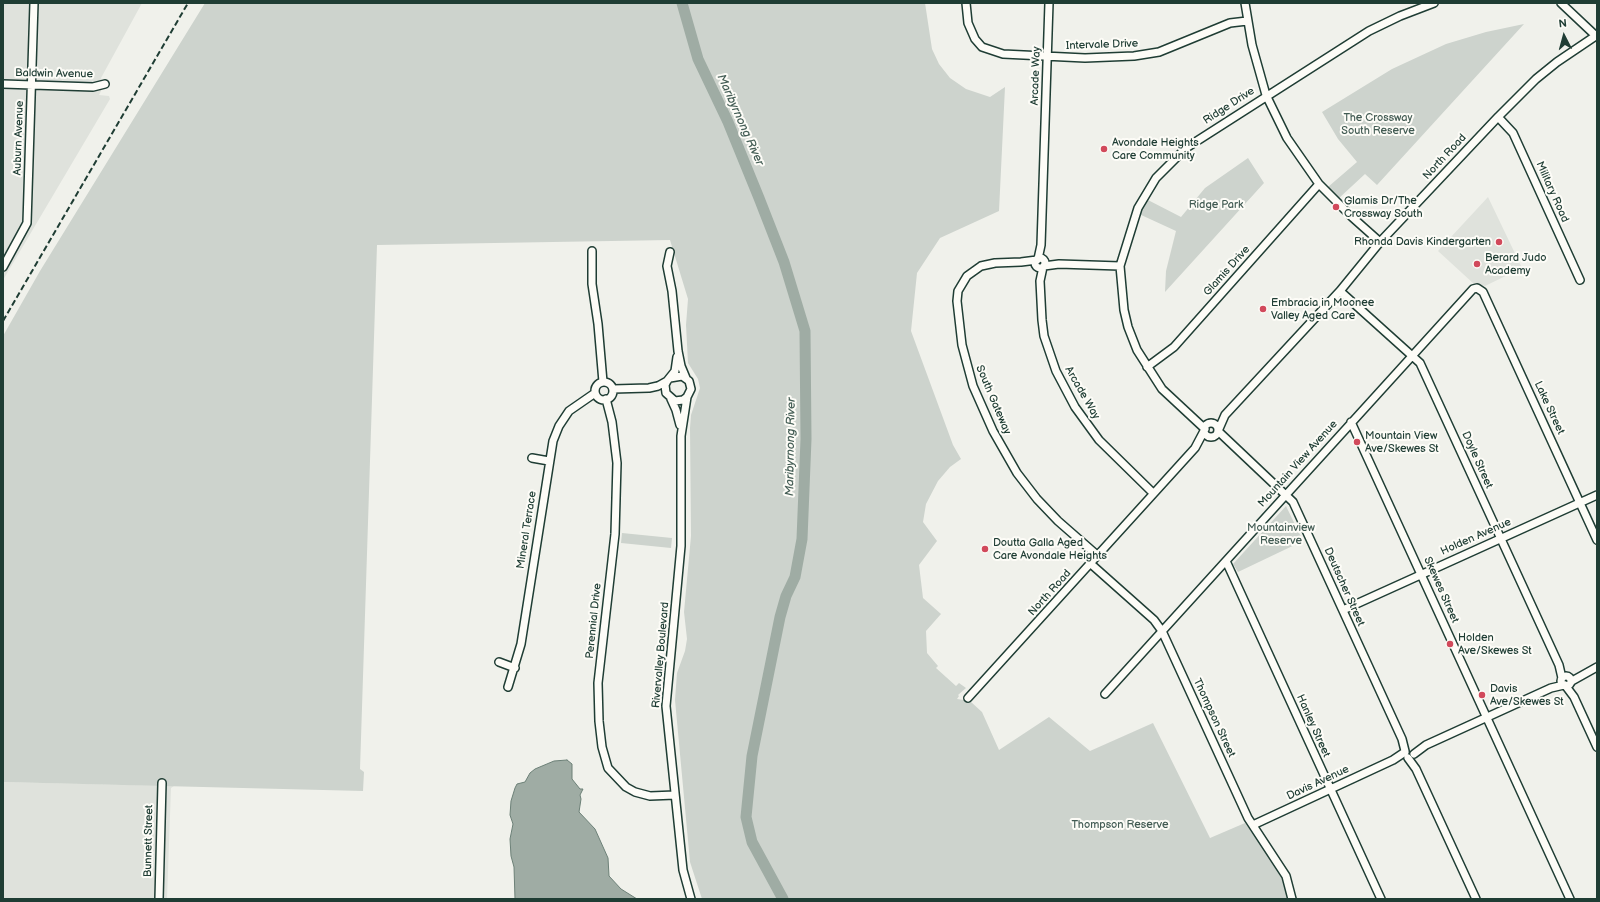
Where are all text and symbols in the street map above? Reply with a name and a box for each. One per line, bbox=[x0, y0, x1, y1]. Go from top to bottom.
north arrow bbox=[1544, 16, 1584, 56]
text: N bbox=[1558, 17, 1567, 30]
street label: Intervale Drive bbox=[1066, 37, 1138, 53]
street label: Arcade Way bbox=[1028, 46, 1044, 106]
street label: Baldwin Avenue bbox=[15, 67, 93, 81]
water label: Maribyrnong River bbox=[713, 72, 767, 168]
street label: Ridge Drive bbox=[1201, 85, 1257, 127]
street label: Auburn Avenue bbox=[11, 100, 27, 176]
park label: The Crossway South Reserve bbox=[1341, 111, 1415, 137]
street label: North Road bbox=[1421, 131, 1469, 183]
place label: Avondale Heights Care Community bbox=[1112, 136, 1199, 162]
marker: Avondale Heights Care Community bbox=[1099, 144, 1109, 154]
street label: Military Road bbox=[1533, 159, 1571, 225]
place label: Glamis Dr/The Crossway South bbox=[1344, 194, 1423, 220]
park label: Ridge Park bbox=[1189, 198, 1243, 212]
marker: Glamis Dr/The Crossway South bbox=[1331, 202, 1341, 212]
place label: Rhonda Davis Kindergarten bbox=[1354, 235, 1491, 249]
marker: Rhonda Davis Kindergarten bbox=[1494, 237, 1504, 247]
street label: Glamis Drive bbox=[1201, 243, 1253, 299]
place label: Berard Judo Academy bbox=[1485, 251, 1546, 277]
marker: Berard Judo Academy bbox=[1472, 259, 1482, 269]
place label: Embracia in Moonee Valley Aged Care bbox=[1271, 296, 1374, 322]
marker: Embracia in Moonee Valley Aged Care bbox=[1258, 304, 1268, 314]
street label: South Gateway bbox=[972, 363, 1014, 437]
street label: Arcade Way bbox=[1062, 364, 1102, 422]
street label: Lake Street bbox=[1531, 379, 1567, 437]
water label: Maribyrnong River bbox=[783, 398, 799, 496]
street label: Mountain View Avenue bbox=[1256, 418, 1340, 510]
place label: Mountain View Ave/Skewes St bbox=[1365, 429, 1439, 455]
street label: Doyle Street bbox=[1459, 429, 1495, 491]
marker: Mountain View Ave/Skewes St bbox=[1352, 437, 1362, 447]
street label: Mineral Terrace bbox=[514, 490, 540, 570]
street label: Holden Avenue bbox=[1439, 516, 1513, 558]
park label: Mountainview Reserve bbox=[1247, 521, 1315, 547]
place label: Doutta Galla Aged Care Avondale Heights bbox=[993, 536, 1107, 562]
marker: Doutta Galla Aged Care Avondale Heights bbox=[980, 544, 990, 554]
street label: Deutscher Street bbox=[1321, 546, 1367, 628]
street label: Skewes Street bbox=[1421, 555, 1461, 625]
street label: North Road bbox=[1026, 567, 1074, 619]
street label: Perennial Drive bbox=[583, 583, 605, 659]
street label: Rivervalley Boulevard bbox=[650, 601, 672, 709]
place label: Holden Ave/Skewes St bbox=[1458, 631, 1532, 657]
marker: Holden Ave/Skewes St bbox=[1445, 639, 1455, 649]
street label: Thompson Street bbox=[1190, 677, 1238, 759]
place label: Davis Ave/Skewes St bbox=[1490, 682, 1564, 708]
marker: Davis Ave/Skewes St bbox=[1477, 690, 1487, 700]
street label: Hanley Street bbox=[1293, 693, 1333, 759]
street label: Davis Avenue bbox=[1285, 763, 1351, 803]
street label: Bunnett Street bbox=[142, 805, 156, 877]
park label: Thompson Reserve bbox=[1072, 818, 1168, 832]

